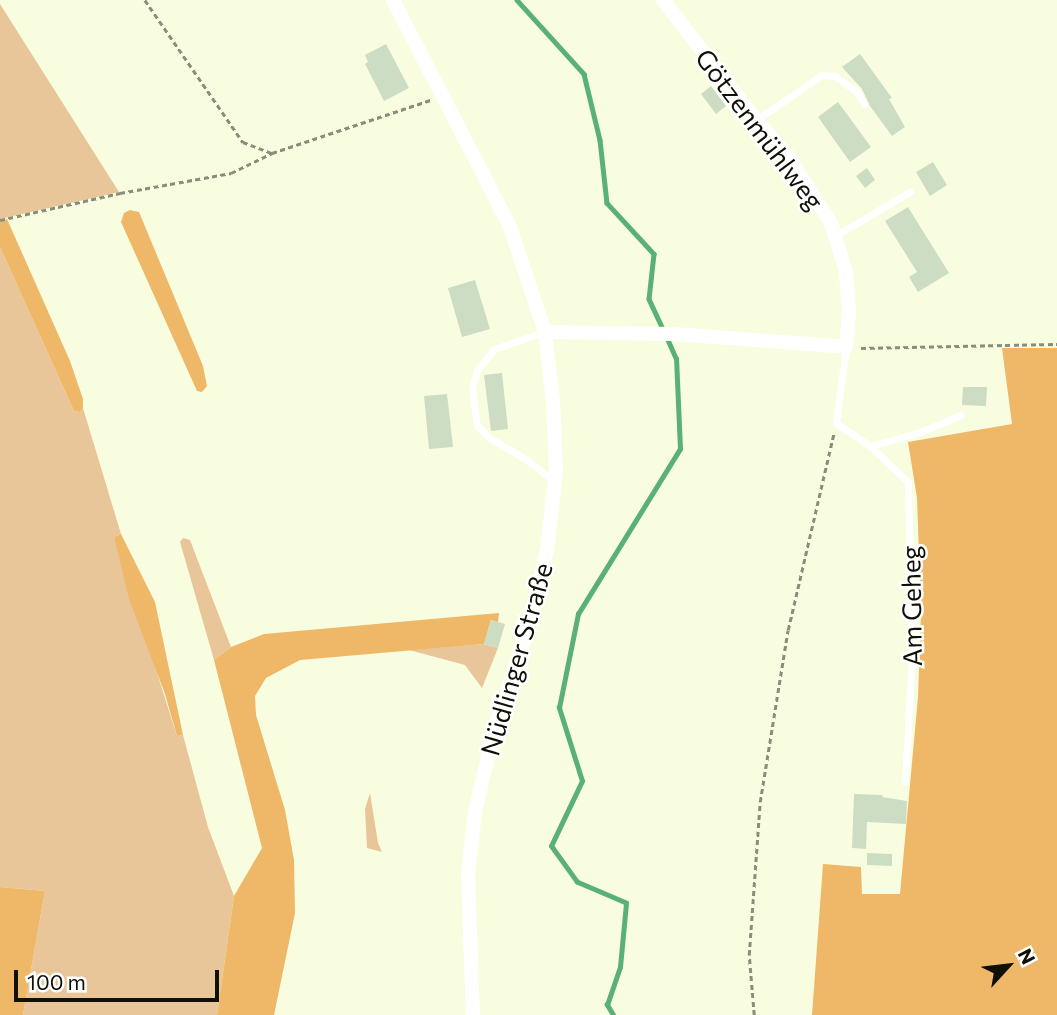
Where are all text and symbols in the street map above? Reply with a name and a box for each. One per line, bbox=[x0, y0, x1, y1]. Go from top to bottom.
street label: Götzenmühlweg bbox=[689, 42, 831, 216]
street label: Am Geheg bbox=[894, 545, 928, 667]
street label: Nüdlinger Straße bbox=[474, 559, 558, 759]
north arrow bbox=[973, 931, 1043, 1001]
text: N bbox=[1014, 945, 1041, 968]
scale bar bbox=[18, 956, 222, 1000]
text: 100 m bbox=[27, 969, 86, 994]

